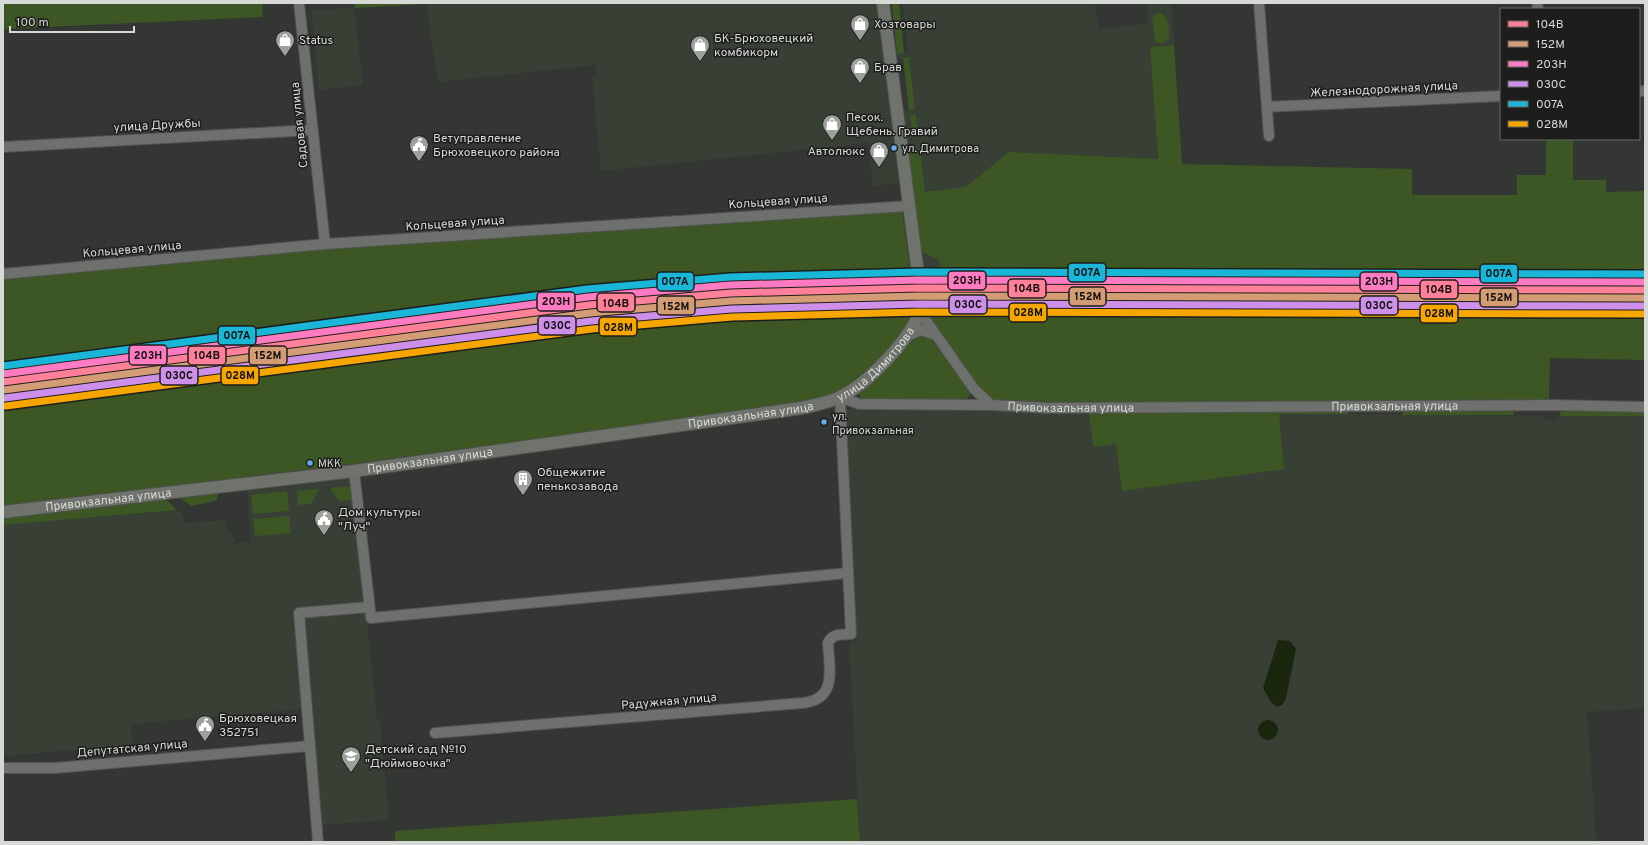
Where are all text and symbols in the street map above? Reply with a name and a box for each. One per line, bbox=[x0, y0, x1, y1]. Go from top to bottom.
scale bar bbox=[10, 8, 134, 34]
legend bbox=[1500, 8, 1640, 140]
shop icon: Хозтовары bbox=[849, 13, 871, 41]
text: 100 m bbox=[16, 15, 49, 31]
place label: Хозтовары bbox=[874, 17, 936, 33]
text: 104В bbox=[1536, 17, 1564, 33]
shop icon: Status bbox=[274, 29, 296, 57]
place label: БК-Брюховецкий комбикорм bbox=[714, 31, 813, 61]
place label: Status bbox=[299, 33, 333, 49]
shop icon: БК-Брюховецкий комбикорм bbox=[689, 34, 711, 62]
text: 152М bbox=[1536, 37, 1565, 53]
shop icon: Брав bbox=[849, 56, 871, 84]
text: 203Н bbox=[1536, 57, 1567, 73]
place label: Брав bbox=[874, 60, 902, 76]
text: 030C bbox=[1536, 77, 1567, 93]
street label: Железнодорожная улица bbox=[1310, 78, 1458, 102]
street label: Садовая улица bbox=[288, 81, 312, 169]
text: 007А bbox=[1536, 97, 1564, 113]
place label: Песок. Щебень. Гравий bbox=[846, 110, 938, 140]
shop icon: Песок. Щебень. Гравий bbox=[821, 113, 843, 141]
street label: улица Дружбы bbox=[113, 116, 201, 136]
text: 028М bbox=[1536, 117, 1568, 133]
place label: Ветуправление Брюховецкого района bbox=[433, 131, 560, 161]
public building icon: Ветуправление Брюховецкого района bbox=[408, 134, 430, 162]
shop icon: Автолюкс bbox=[868, 140, 890, 168]
place label: ул. Димитрова bbox=[902, 142, 979, 156]
marker: ул. Димитрова bbox=[889, 143, 899, 153]
place label: Автолюкс bbox=[808, 144, 865, 160]
street label: Кольцевая улица bbox=[728, 191, 828, 213]
street label: Кольцевая улица bbox=[405, 213, 505, 235]
street label: Кольцевая улица bbox=[82, 238, 182, 262]
line badge: 007А bbox=[1068, 263, 1106, 282]
line badge: 007А bbox=[1480, 264, 1518, 283]
text: 007А bbox=[1073, 266, 1101, 280]
text: 007А bbox=[1485, 267, 1513, 281]
line badge: 203Н bbox=[948, 271, 986, 290]
line badge: 007А bbox=[657, 272, 694, 291]
line badge: 203Н bbox=[1360, 272, 1398, 291]
text: 203Н bbox=[953, 274, 981, 288]
text: 007А bbox=[661, 275, 689, 289]
text: 203Н bbox=[1365, 275, 1393, 289]
line badge: 104В bbox=[1008, 279, 1046, 298]
line badge: 104В bbox=[1420, 280, 1458, 299]
text: 104В bbox=[1014, 282, 1040, 296]
text: 104В bbox=[1426, 283, 1452, 297]
line badge: 152М bbox=[1069, 287, 1106, 306]
line badge: 152М bbox=[1480, 288, 1518, 307]
text: 152М bbox=[1075, 290, 1101, 304]
text: 152М bbox=[1486, 291, 1512, 305]
line badge: 203Н bbox=[537, 292, 575, 311]
line badge: 104В bbox=[597, 293, 635, 312]
text: 203Н bbox=[542, 295, 570, 309]
line badge: 030C bbox=[949, 295, 987, 314]
line badge: 152М bbox=[657, 296, 695, 315]
line badge: 030C bbox=[1360, 296, 1398, 315]
text: 104В bbox=[603, 297, 629, 311]
text: 030C bbox=[954, 298, 982, 312]
text: 030C bbox=[1365, 299, 1393, 313]
text: 152М bbox=[663, 300, 689, 314]
line badge: 028М bbox=[1009, 303, 1047, 322]
line badge: 028М bbox=[1420, 304, 1458, 323]
text: 028М bbox=[1013, 306, 1043, 320]
text: 028М bbox=[1424, 307, 1454, 321]
line badge: 030C bbox=[538, 316, 576, 335]
line badge: 028М bbox=[599, 317, 637, 336]
text: 030C bbox=[543, 319, 571, 333]
text: 028М bbox=[603, 321, 633, 335]
street label: улица Димитрова bbox=[835, 325, 919, 406]
line badge: 007А bbox=[218, 326, 256, 345]
text: 007А bbox=[223, 329, 251, 343]
line badge: 203Н bbox=[129, 345, 167, 365]
line badge: 104В bbox=[188, 346, 226, 365]
line badge: 152М bbox=[249, 346, 287, 365]
text: 203Н bbox=[134, 349, 162, 363]
text: 104В bbox=[194, 349, 220, 363]
text: 152М bbox=[255, 349, 281, 363]
line badge: 030C bbox=[160, 366, 198, 385]
line badge: 028М bbox=[221, 366, 259, 385]
text: 030C bbox=[165, 369, 193, 383]
text: 028М bbox=[225, 369, 255, 383]
street label: Привокзальная улица bbox=[687, 399, 815, 433]
street label: Привокзальная улица bbox=[1007, 399, 1134, 417]
street label: Привокзальная улица bbox=[1331, 399, 1458, 415]
place label: ул. Привокзальная bbox=[832, 410, 914, 438]
marker: ул. Привокзальная bbox=[819, 417, 829, 427]
street label: Привокзальная улица bbox=[366, 445, 494, 478]
place label: МКК bbox=[318, 457, 341, 471]
marker: МКК bbox=[305, 458, 315, 468]
place label: Общежитие пенькозавода bbox=[537, 465, 618, 495]
building icon: Общежитие пенькозавода bbox=[512, 468, 534, 496]
street label: Привокзальная улица bbox=[44, 485, 172, 516]
place label: Дом культуры "Луч" bbox=[338, 505, 421, 535]
public building icon: Дом культуры "Луч" bbox=[313, 508, 335, 536]
street label: Радужная улица bbox=[621, 690, 718, 714]
place label: Брюховецкая 352751 bbox=[219, 711, 297, 741]
public building icon: Брюховецкая 352751 bbox=[194, 714, 216, 742]
street label: Депутатская улица bbox=[76, 736, 188, 762]
place label: Детский сад №10 "Дюймовочка" bbox=[365, 742, 467, 772]
school or university icon: Детский сад №10 "Дюймовочка" bbox=[340, 745, 362, 773]

